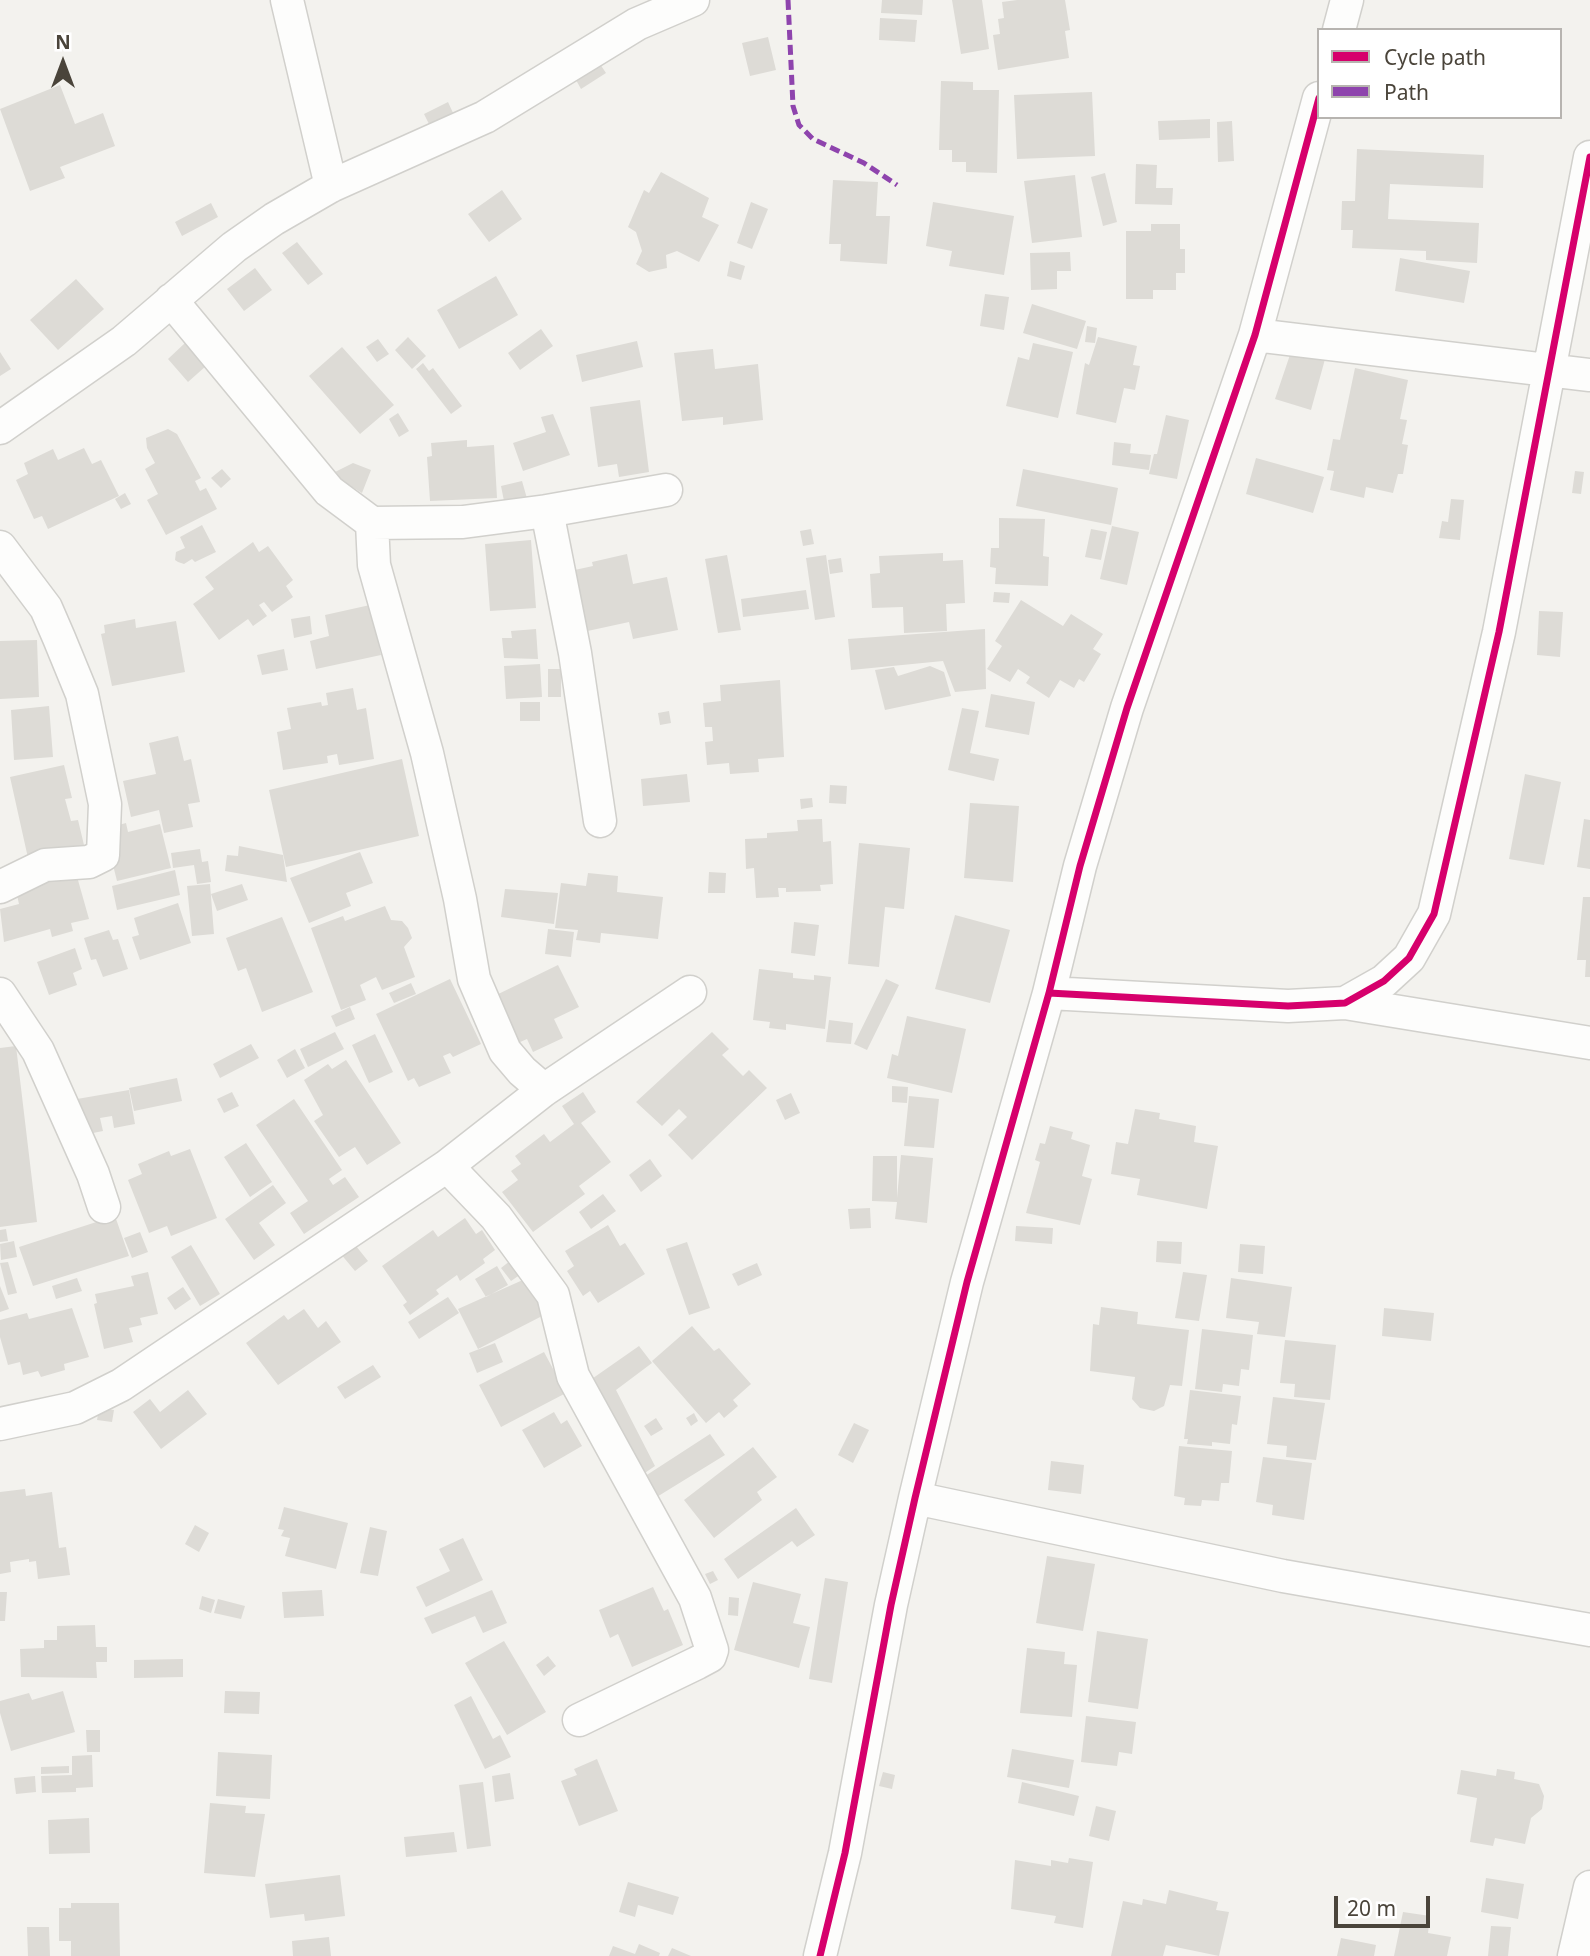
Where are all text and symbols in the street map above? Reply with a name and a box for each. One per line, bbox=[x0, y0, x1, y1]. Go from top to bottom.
north arrow bbox=[28, 28, 98, 98]
legend bbox=[1317, 28, 1562, 119]
text: N bbox=[55, 29, 71, 55]
text: Cycle path bbox=[1384, 43, 1486, 71]
text: Path bbox=[1384, 78, 1429, 106]
scale bar bbox=[1338, 1882, 1434, 1926]
text: 20 m bbox=[1347, 1894, 1396, 1922]

